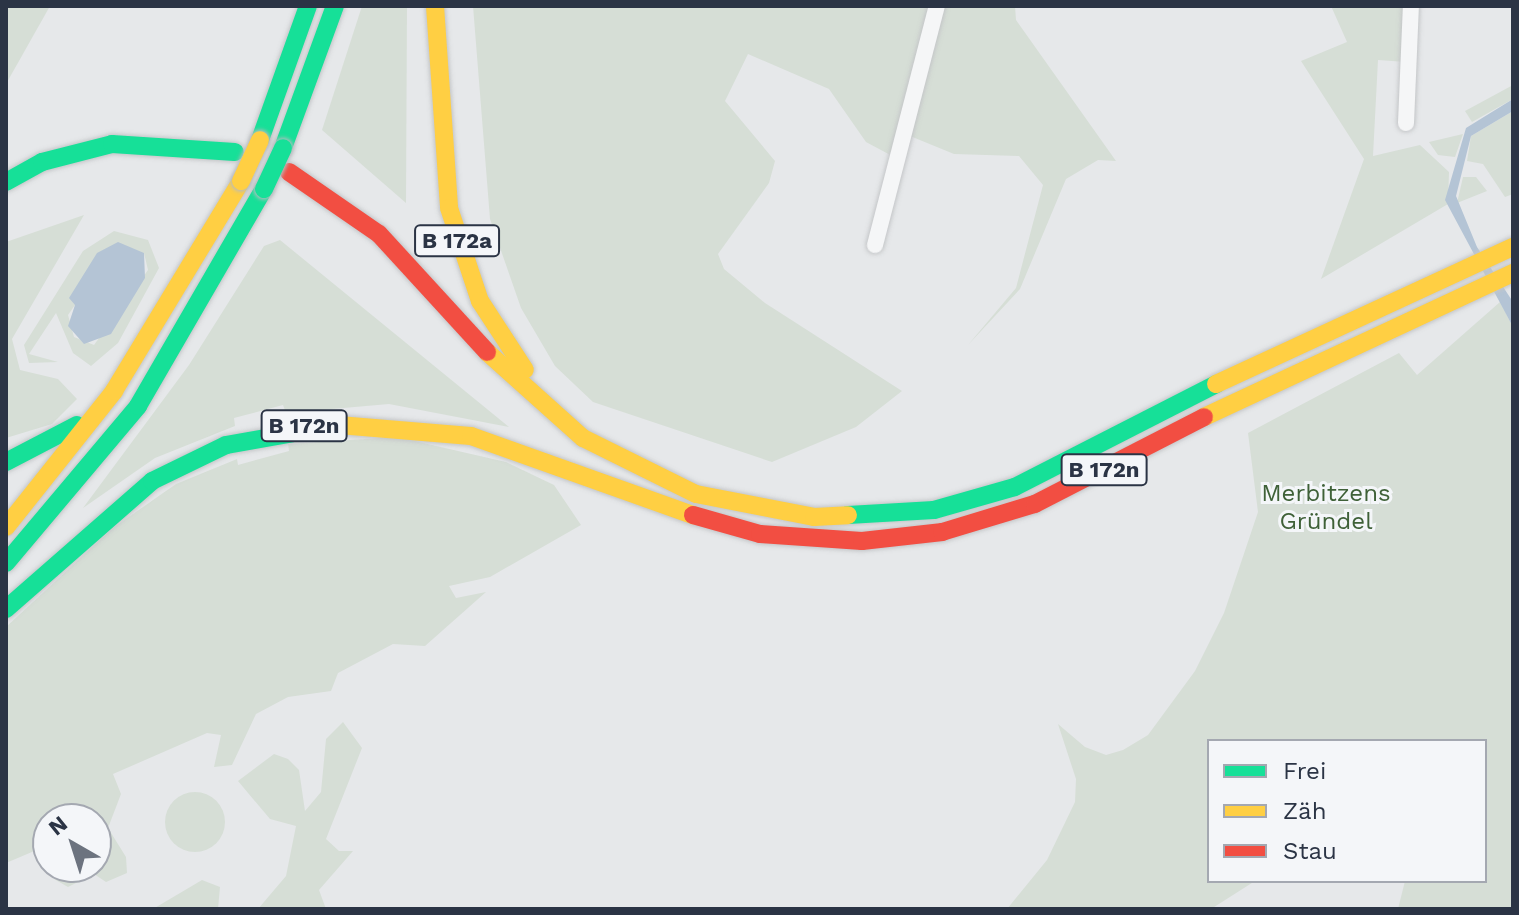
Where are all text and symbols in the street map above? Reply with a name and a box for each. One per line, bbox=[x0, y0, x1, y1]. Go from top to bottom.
road number: B 172a bbox=[413, 223, 501, 259]
road number: B 172n bbox=[260, 408, 348, 444]
road number: B 172n bbox=[1060, 452, 1148, 488]
park label: Merbitzens Gründel bbox=[1261, 480, 1391, 536]
legend bbox=[1207, 739, 1487, 883]
text: Frei bbox=[1283, 757, 1326, 785]
text: Zäh bbox=[1283, 797, 1327, 825]
north arrow bbox=[32, 803, 112, 883]
text: N bbox=[44, 811, 72, 840]
text: Stau bbox=[1283, 837, 1337, 865]

